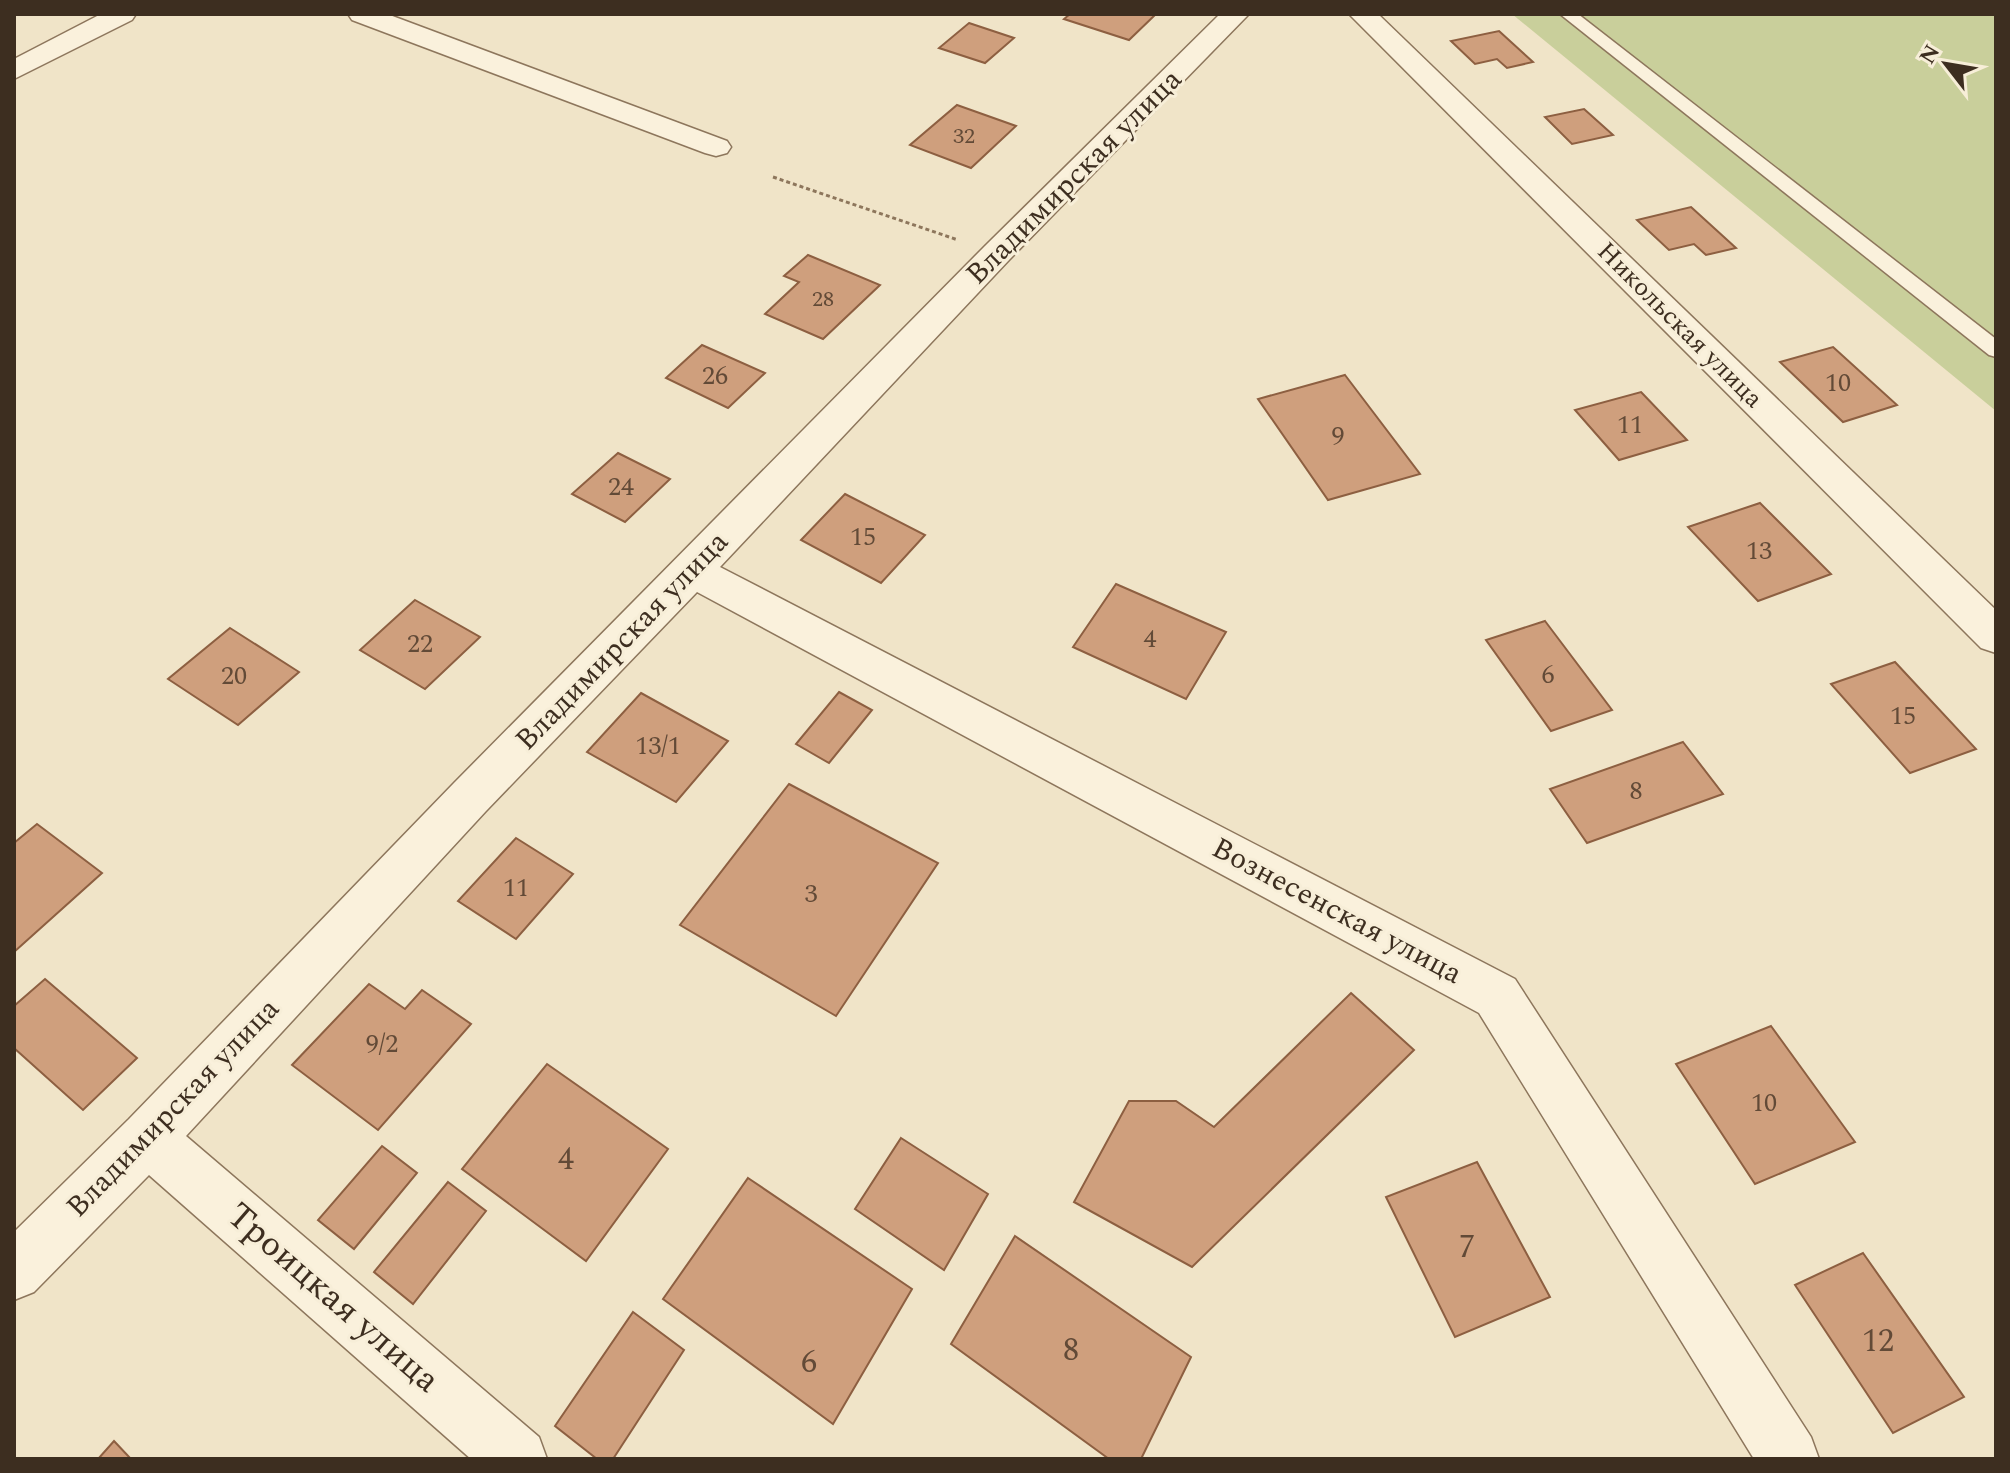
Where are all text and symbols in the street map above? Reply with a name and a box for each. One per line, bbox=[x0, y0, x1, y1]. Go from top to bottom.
north arrow bbox=[1906, 24, 1986, 104]
text: N bbox=[1911, 38, 1949, 71]
street label: Владимирская улица bbox=[955, 58, 1193, 296]
house number: 32 bbox=[953, 120, 975, 153]
street label: Никольская улица bbox=[1588, 233, 1773, 418]
house number: 28 bbox=[812, 283, 834, 316]
house number: 26 bbox=[702, 356, 728, 396]
house number: 10 bbox=[1825, 363, 1851, 403]
house number: 11 bbox=[1617, 405, 1643, 445]
house number: 9 bbox=[1331, 416, 1345, 456]
house number: 24 bbox=[608, 467, 634, 507]
house number: 15 bbox=[850, 517, 876, 557]
street label: Владимирская улица bbox=[505, 520, 740, 761]
house number: 13 bbox=[1746, 531, 1772, 571]
house number: 4 bbox=[1143, 619, 1157, 659]
house number: 22 bbox=[407, 624, 433, 664]
house number: 6 bbox=[1541, 655, 1555, 695]
house number: 20 bbox=[221, 656, 247, 696]
house number: 15 bbox=[1890, 696, 1916, 736]
house number: 13/1 bbox=[635, 726, 681, 766]
house number: 8 bbox=[1629, 771, 1643, 811]
street label: Вознесенская улица bbox=[1203, 825, 1471, 997]
house number: 11 bbox=[503, 868, 529, 908]
house number: 3 bbox=[804, 874, 818, 914]
street label: Владимирская улица bbox=[56, 987, 291, 1228]
house number: 9/2 bbox=[366, 1024, 398, 1064]
house number: 10 bbox=[1751, 1083, 1777, 1123]
house number: 4 bbox=[558, 1135, 574, 1184]
street label: Троицкая улица bbox=[214, 1189, 453, 1407]
house number: 7 bbox=[1459, 1223, 1475, 1272]
house number: 12 bbox=[1862, 1317, 1894, 1366]
house number: 8 bbox=[1063, 1326, 1079, 1375]
house number: 6 bbox=[801, 1338, 817, 1387]

